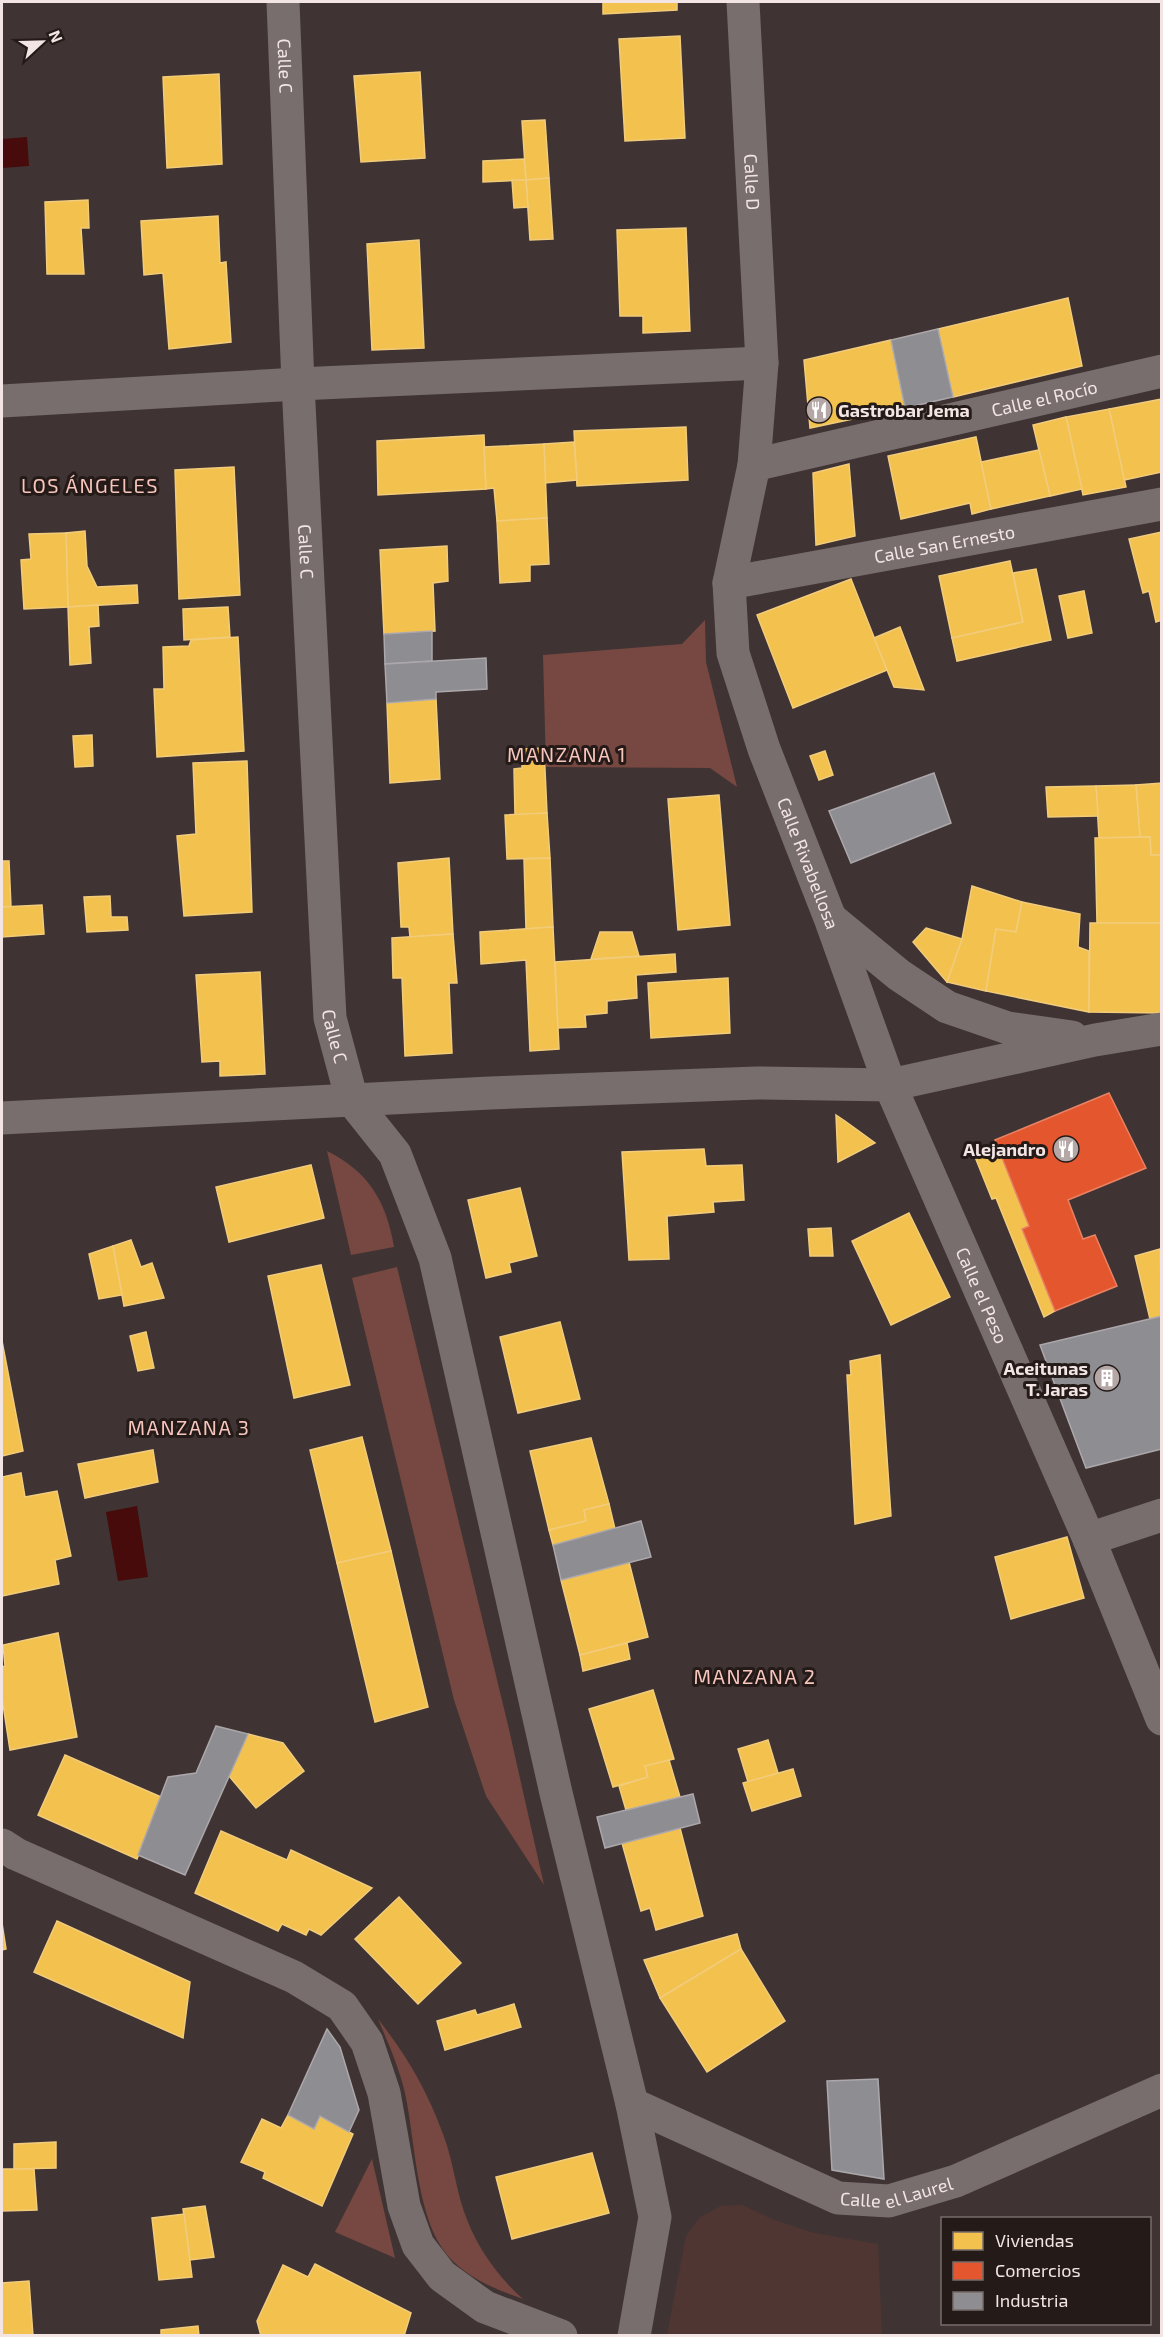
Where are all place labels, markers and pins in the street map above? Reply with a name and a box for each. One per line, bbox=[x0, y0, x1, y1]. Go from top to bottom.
restaurant icon: Gastrobar Jema bbox=[804, 395, 834, 425]
place label: Gastrobar Jema bbox=[838, 399, 970, 421]
restaurant icon: Alejandro bbox=[1051, 1134, 1081, 1164]
place label: Alejandro bbox=[963, 1138, 1046, 1160]
place label: Aceitunas T. Jaras bbox=[1003, 1357, 1088, 1400]
building icon: Aceitunas T. Jaras bbox=[1092, 1363, 1122, 1393]

